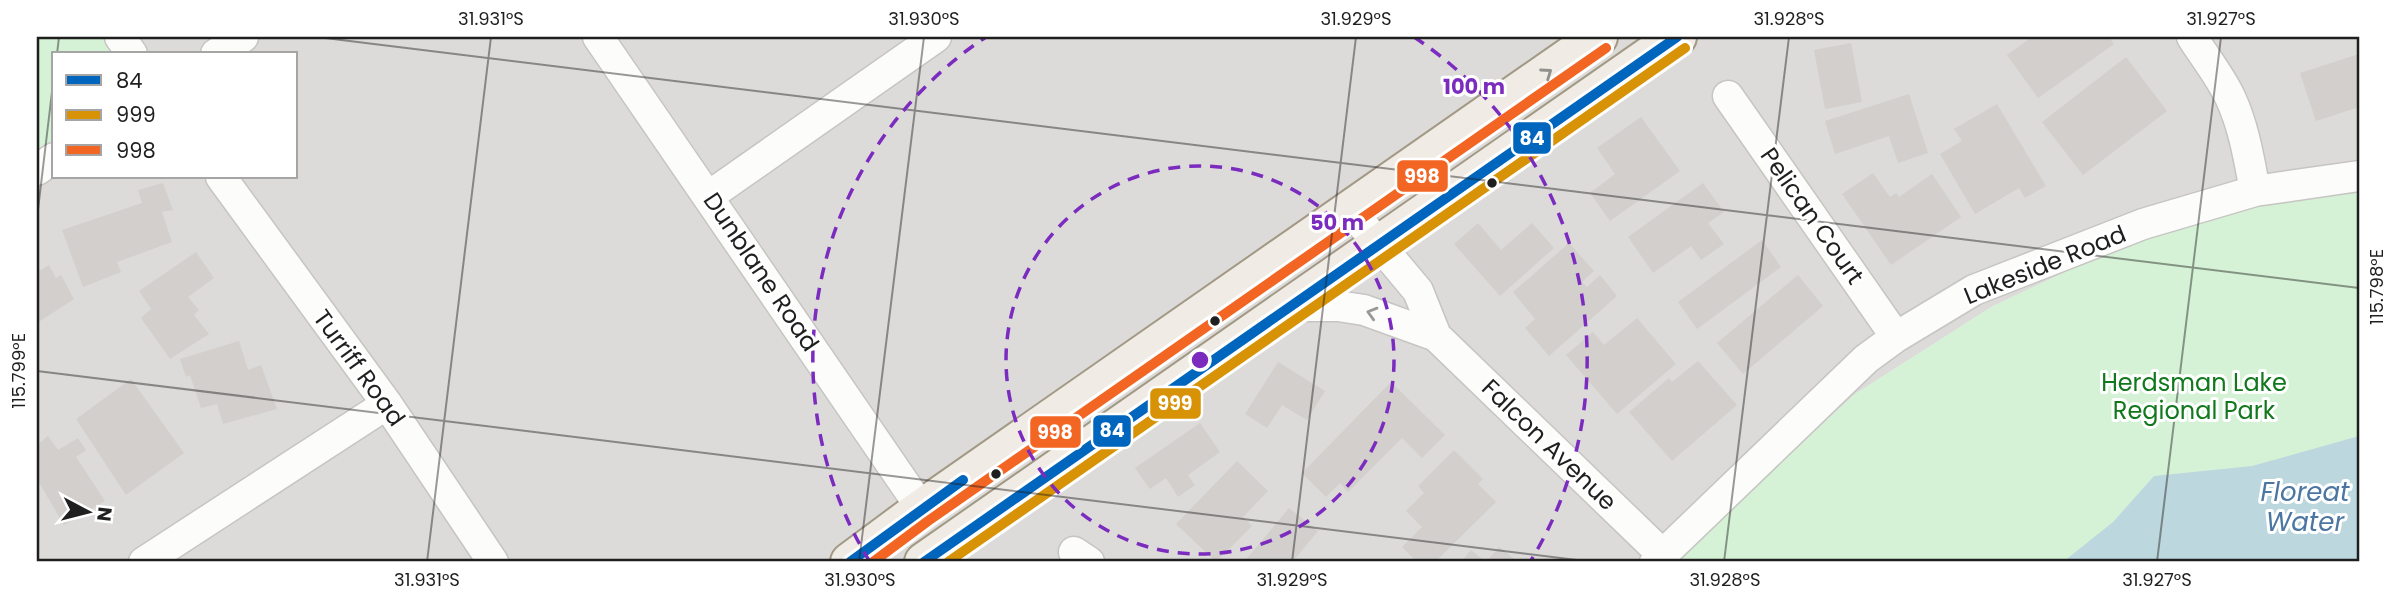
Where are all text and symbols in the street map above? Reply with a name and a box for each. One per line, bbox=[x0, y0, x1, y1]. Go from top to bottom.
text: 31.931°S bbox=[458, 6, 524, 31]
text: 31.930°S bbox=[888, 6, 960, 31]
text: 31.929°S bbox=[1320, 6, 1392, 31]
text: 31.928°S bbox=[1753, 6, 1825, 31]
text: 31.927°S bbox=[2186, 6, 2256, 31]
legend bbox=[52, 52, 298, 178]
text: 84 bbox=[116, 66, 142, 95]
one-way arrow bbox=[1539, 69, 1552, 81]
text: 100 m bbox=[1443, 72, 1505, 101]
text: 999 bbox=[116, 100, 156, 129]
line badge: 84 bbox=[1512, 121, 1552, 155]
text: 84 bbox=[1519, 125, 1545, 152]
text: 998 bbox=[116, 136, 156, 165]
street label: Pelican Court bbox=[1753, 141, 1872, 291]
line badge: 998 bbox=[1396, 159, 1449, 193]
text: 998 bbox=[1404, 163, 1440, 190]
unlabelled marker bbox=[1485, 176, 1499, 190]
street label: Dunblane Road bbox=[696, 186, 827, 358]
text: 50 m bbox=[1310, 208, 1364, 237]
street label: Lakeside Road bbox=[1959, 217, 2131, 312]
text: 115.798°E bbox=[2364, 249, 2389, 325]
street label: Turriff Road bbox=[306, 303, 413, 433]
one-way arrow bbox=[1366, 307, 1378, 321]
unlabelled marker bbox=[1208, 314, 1222, 328]
text: 115.799°E bbox=[6, 333, 31, 409]
centre of rings bbox=[1188, 348, 1212, 372]
park label: Herdsman Lake Regional Park bbox=[2101, 366, 2287, 427]
street label: Falcon Avenue bbox=[1475, 372, 1624, 518]
line badge: 999 bbox=[1149, 387, 1202, 420]
text: 999 bbox=[1157, 390, 1193, 417]
line badge: 84 bbox=[1092, 414, 1132, 448]
line badge: 998 bbox=[1029, 415, 1082, 449]
text: 84 bbox=[1099, 417, 1125, 444]
text: 998 bbox=[1037, 419, 1073, 446]
unlabelled marker bbox=[989, 467, 1003, 481]
water label: Floreat Water bbox=[2261, 474, 2350, 540]
north arrow bbox=[52, 476, 122, 546]
text: N bbox=[90, 505, 119, 523]
text: 31.931°S bbox=[394, 567, 460, 592]
text: 31.930°S bbox=[824, 567, 896, 592]
text: 31.929°S bbox=[1256, 567, 1328, 592]
text: 31.928°S bbox=[1689, 567, 1761, 592]
text: 31.927°S bbox=[2122, 567, 2192, 592]

